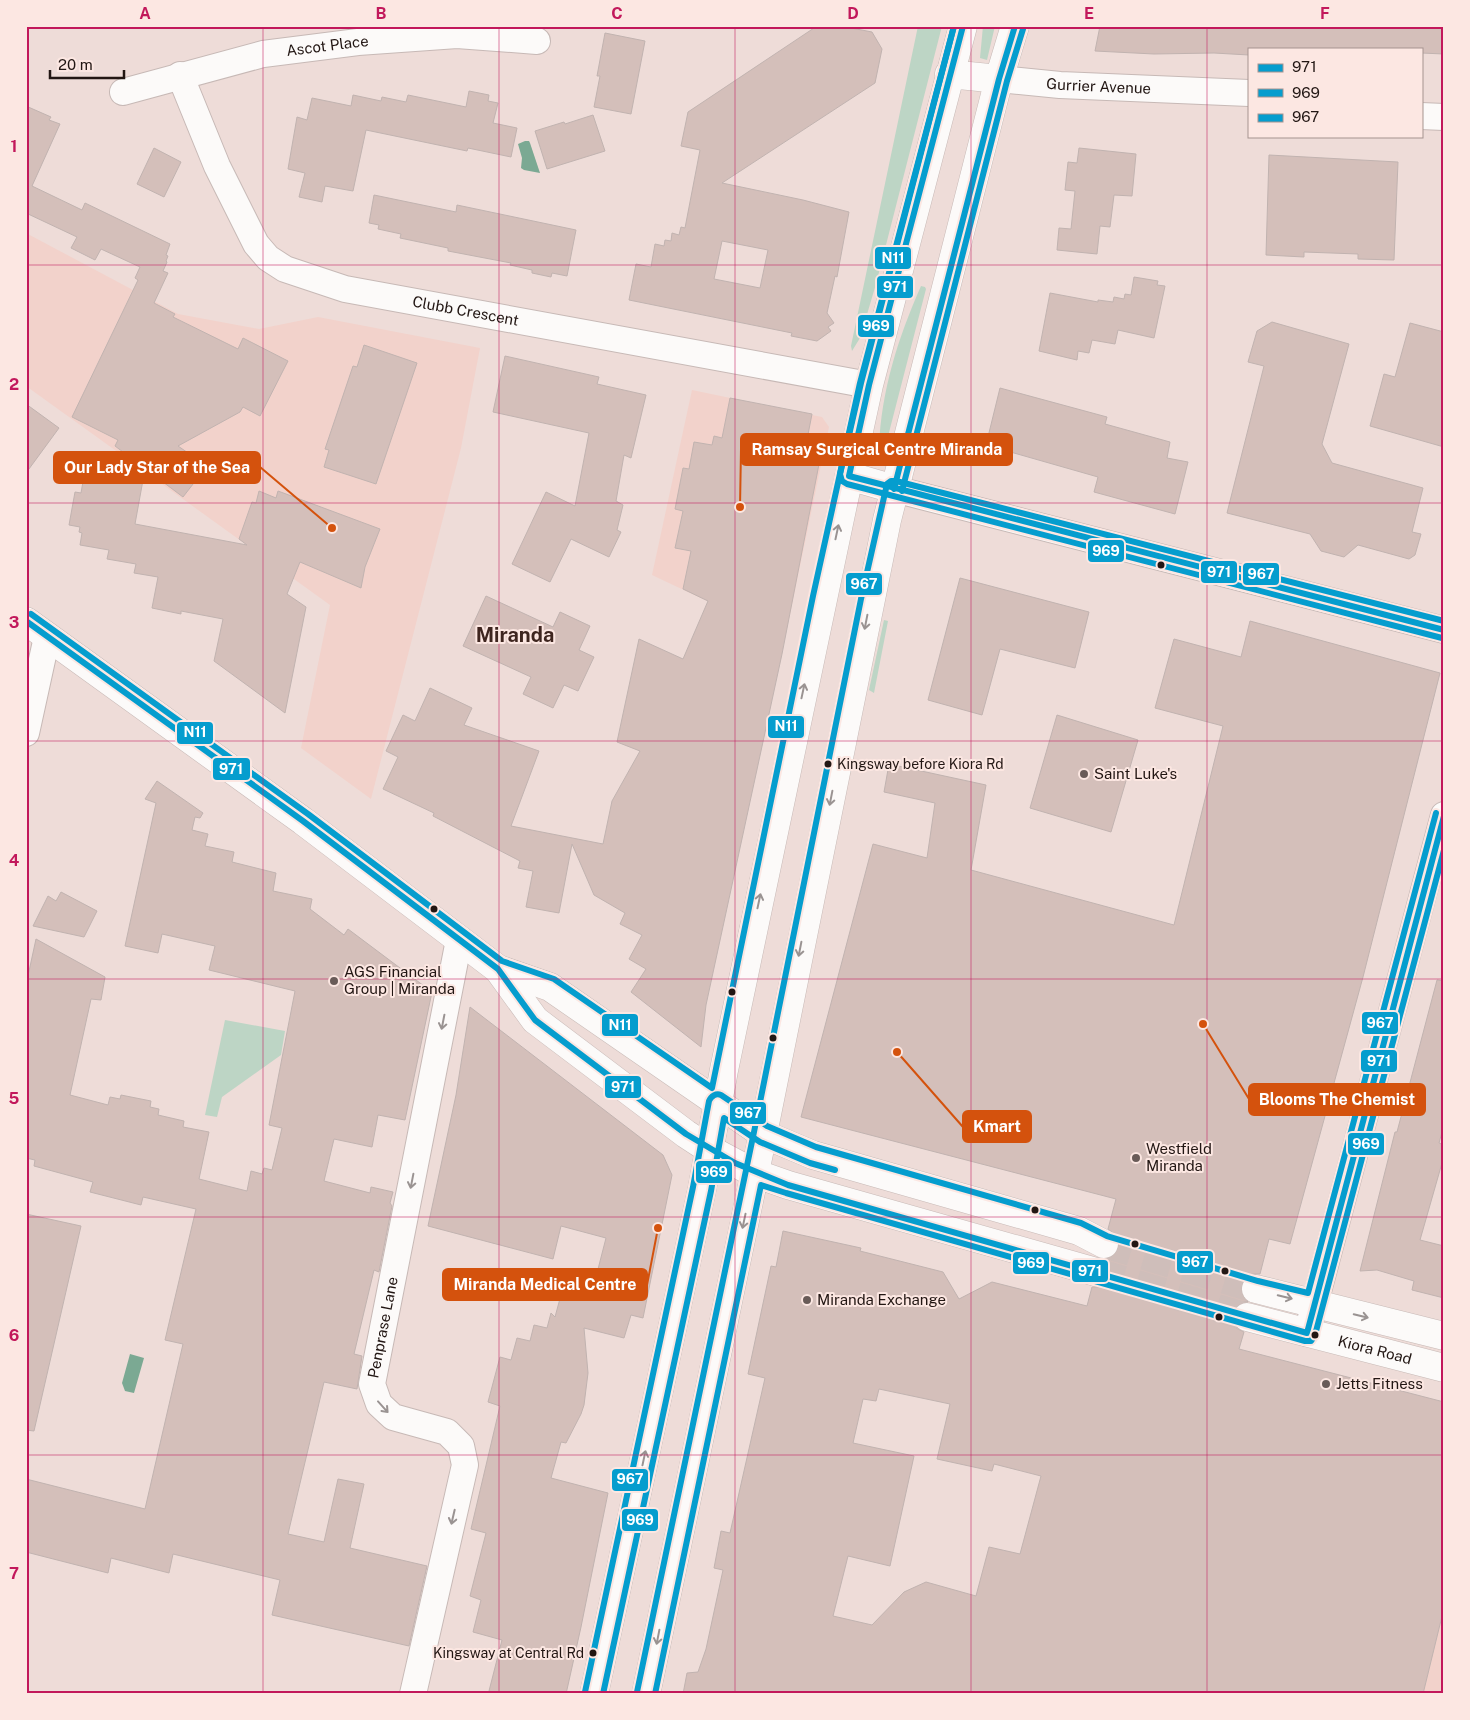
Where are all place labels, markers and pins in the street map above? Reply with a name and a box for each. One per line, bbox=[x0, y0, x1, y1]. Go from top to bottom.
callout: Ramsay Surgical Centre Miranda bbox=[741, 434, 1012, 465]
callout: Our Lady Star of the Sea bbox=[54, 452, 260, 483]
unlabelled marker bbox=[1156, 560, 1166, 570]
place label: Kingsway before Kiora Rd bbox=[837, 756, 1004, 772]
marker: Kingsway before Kiora Rd bbox=[823, 759, 833, 769]
place label: Saint Luke's bbox=[1094, 765, 1177, 782]
marker: Saint Luke's bbox=[1078, 768, 1090, 780]
unlabelled marker bbox=[429, 904, 439, 914]
place label: AGS Financial Group | Miranda bbox=[344, 963, 455, 997]
marker: AGS Financial Group | Miranda bbox=[328, 975, 340, 987]
unlabelled marker bbox=[727, 987, 737, 997]
unlabelled marker bbox=[768, 1033, 778, 1043]
callout: Blooms The Chemist bbox=[1249, 1084, 1425, 1115]
callout: Kmart bbox=[963, 1111, 1031, 1142]
place label: Westfield Miranda bbox=[1146, 1140, 1212, 1174]
marker: Westfield Miranda bbox=[1130, 1152, 1142, 1164]
unlabelled marker bbox=[1030, 1205, 1040, 1215]
unlabelled marker bbox=[1130, 1239, 1140, 1249]
unlabelled marker bbox=[1220, 1266, 1230, 1276]
callout: Miranda Medical Centre bbox=[443, 1269, 647, 1300]
place label: Miranda Exchange bbox=[817, 1291, 946, 1308]
marker: Miranda Exchange bbox=[801, 1294, 813, 1306]
unlabelled marker bbox=[1214, 1312, 1224, 1322]
unlabelled marker bbox=[1310, 1330, 1320, 1340]
place label: Jetts Fitness bbox=[1336, 1375, 1423, 1392]
marker: Jetts Fitness bbox=[1320, 1378, 1332, 1390]
place label: Kingsway at Central Rd bbox=[433, 1645, 584, 1661]
marker: Kingsway at Central Rd bbox=[588, 1648, 598, 1658]

